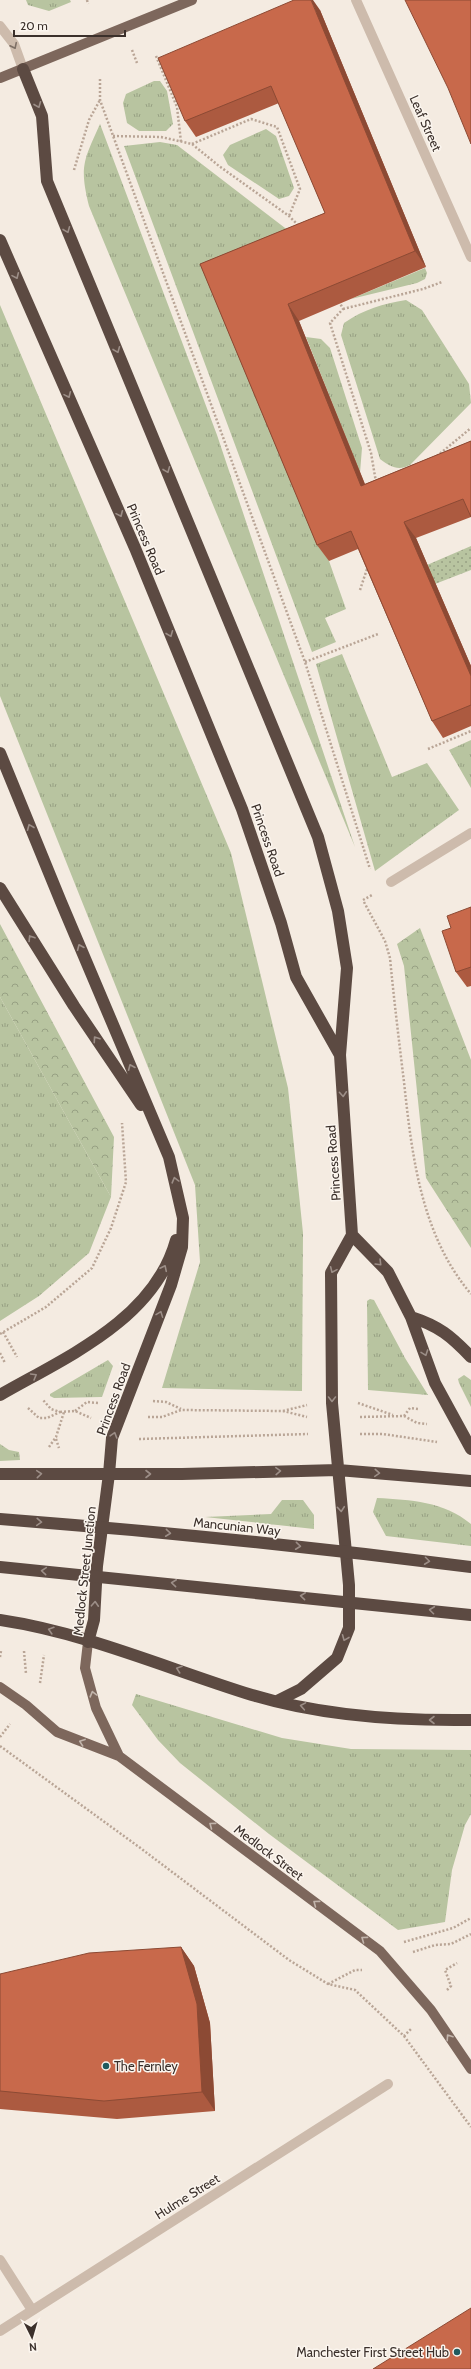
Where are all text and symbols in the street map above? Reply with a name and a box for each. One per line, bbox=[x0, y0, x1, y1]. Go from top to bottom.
scale bar bbox=[14, 12, 125, 38]
text: 20 m bbox=[20, 18, 48, 33]
one-way arrow bbox=[9, 42, 17, 50]
street label: Leaf Street bbox=[407, 92, 446, 154]
one-way arrow bbox=[33, 102, 41, 109]
one-way arrow bbox=[63, 227, 71, 234]
one-way arrow bbox=[11, 271, 19, 279]
one-way arrow bbox=[112, 346, 120, 354]
one-way arrow bbox=[63, 390, 71, 398]
one-way arrow bbox=[162, 467, 170, 474]
street label: Princess Road bbox=[124, 501, 168, 577]
one-way arrow bbox=[115, 510, 123, 517]
one-way arrow bbox=[165, 630, 173, 637]
street label: Princess Road bbox=[248, 802, 288, 878]
one-way arrow bbox=[27, 824, 35, 831]
one-way arrow bbox=[28, 935, 36, 942]
one-way arrow bbox=[77, 944, 85, 952]
one-way arrow bbox=[94, 1036, 101, 1043]
one-way arrow bbox=[128, 1064, 136, 1071]
one-way arrow bbox=[338, 1091, 347, 1097]
street label: Princess Road bbox=[322, 1125, 344, 1201]
one-way arrow bbox=[171, 1176, 180, 1183]
one-way arrow bbox=[374, 1258, 382, 1266]
one-way arrow bbox=[159, 1265, 167, 1272]
one-way arrow bbox=[330, 1266, 338, 1273]
one-way arrow bbox=[155, 1311, 163, 1318]
one-way arrow bbox=[420, 1350, 428, 1357]
street label: Princess Road bbox=[93, 1361, 133, 1437]
one-way arrow bbox=[30, 1373, 37, 1380]
one-way arrow bbox=[328, 1396, 336, 1402]
one-way arrow bbox=[109, 1432, 118, 1439]
one-way arrow bbox=[275, 1466, 281, 1475]
one-way arrow bbox=[374, 1468, 380, 1477]
one-way arrow bbox=[36, 1469, 42, 1478]
one-way arrow bbox=[145, 1470, 151, 1478]
street label: Medlock Street Junction bbox=[69, 1505, 99, 1637]
one-way arrow bbox=[337, 1506, 346, 1512]
street label: Mancunian Way bbox=[193, 1513, 282, 1539]
one-way arrow bbox=[36, 1517, 42, 1526]
one-way arrow bbox=[165, 1528, 171, 1537]
one-way arrow bbox=[295, 1541, 301, 1550]
one-way arrow bbox=[424, 1556, 430, 1565]
one-way arrow bbox=[41, 1566, 47, 1575]
one-way arrow bbox=[171, 1579, 177, 1588]
one-way arrow bbox=[300, 1592, 306, 1601]
one-way arrow bbox=[90, 1601, 99, 1607]
one-way arrow bbox=[429, 1606, 435, 1615]
one-way arrow bbox=[48, 1626, 55, 1635]
one-way arrow bbox=[342, 1633, 350, 1641]
one-way arrow bbox=[175, 1665, 182, 1674]
one-way arrow bbox=[89, 1691, 97, 1697]
one-way arrow bbox=[300, 1702, 306, 1711]
one-way arrow bbox=[429, 1716, 435, 1724]
one-way arrow bbox=[79, 1738, 86, 1747]
street label: Medlock Street bbox=[231, 1821, 307, 1884]
one-way arrow bbox=[209, 1823, 216, 1830]
one-way arrow bbox=[314, 1901, 321, 1908]
one-way arrow bbox=[362, 1937, 369, 1944]
one-way arrow bbox=[447, 2034, 454, 2041]
place label: The Fernley bbox=[114, 2058, 178, 2074]
marker: The Fernley bbox=[101, 2061, 111, 2071]
street label: Hulme Street bbox=[152, 2169, 223, 2222]
north arrow bbox=[12, 2317, 52, 2357]
text: N bbox=[28, 2340, 37, 2354]
place label: Manchester First Street Hub bbox=[296, 2344, 449, 2360]
marker: Manchester First Street Hub bbox=[452, 2347, 462, 2357]

